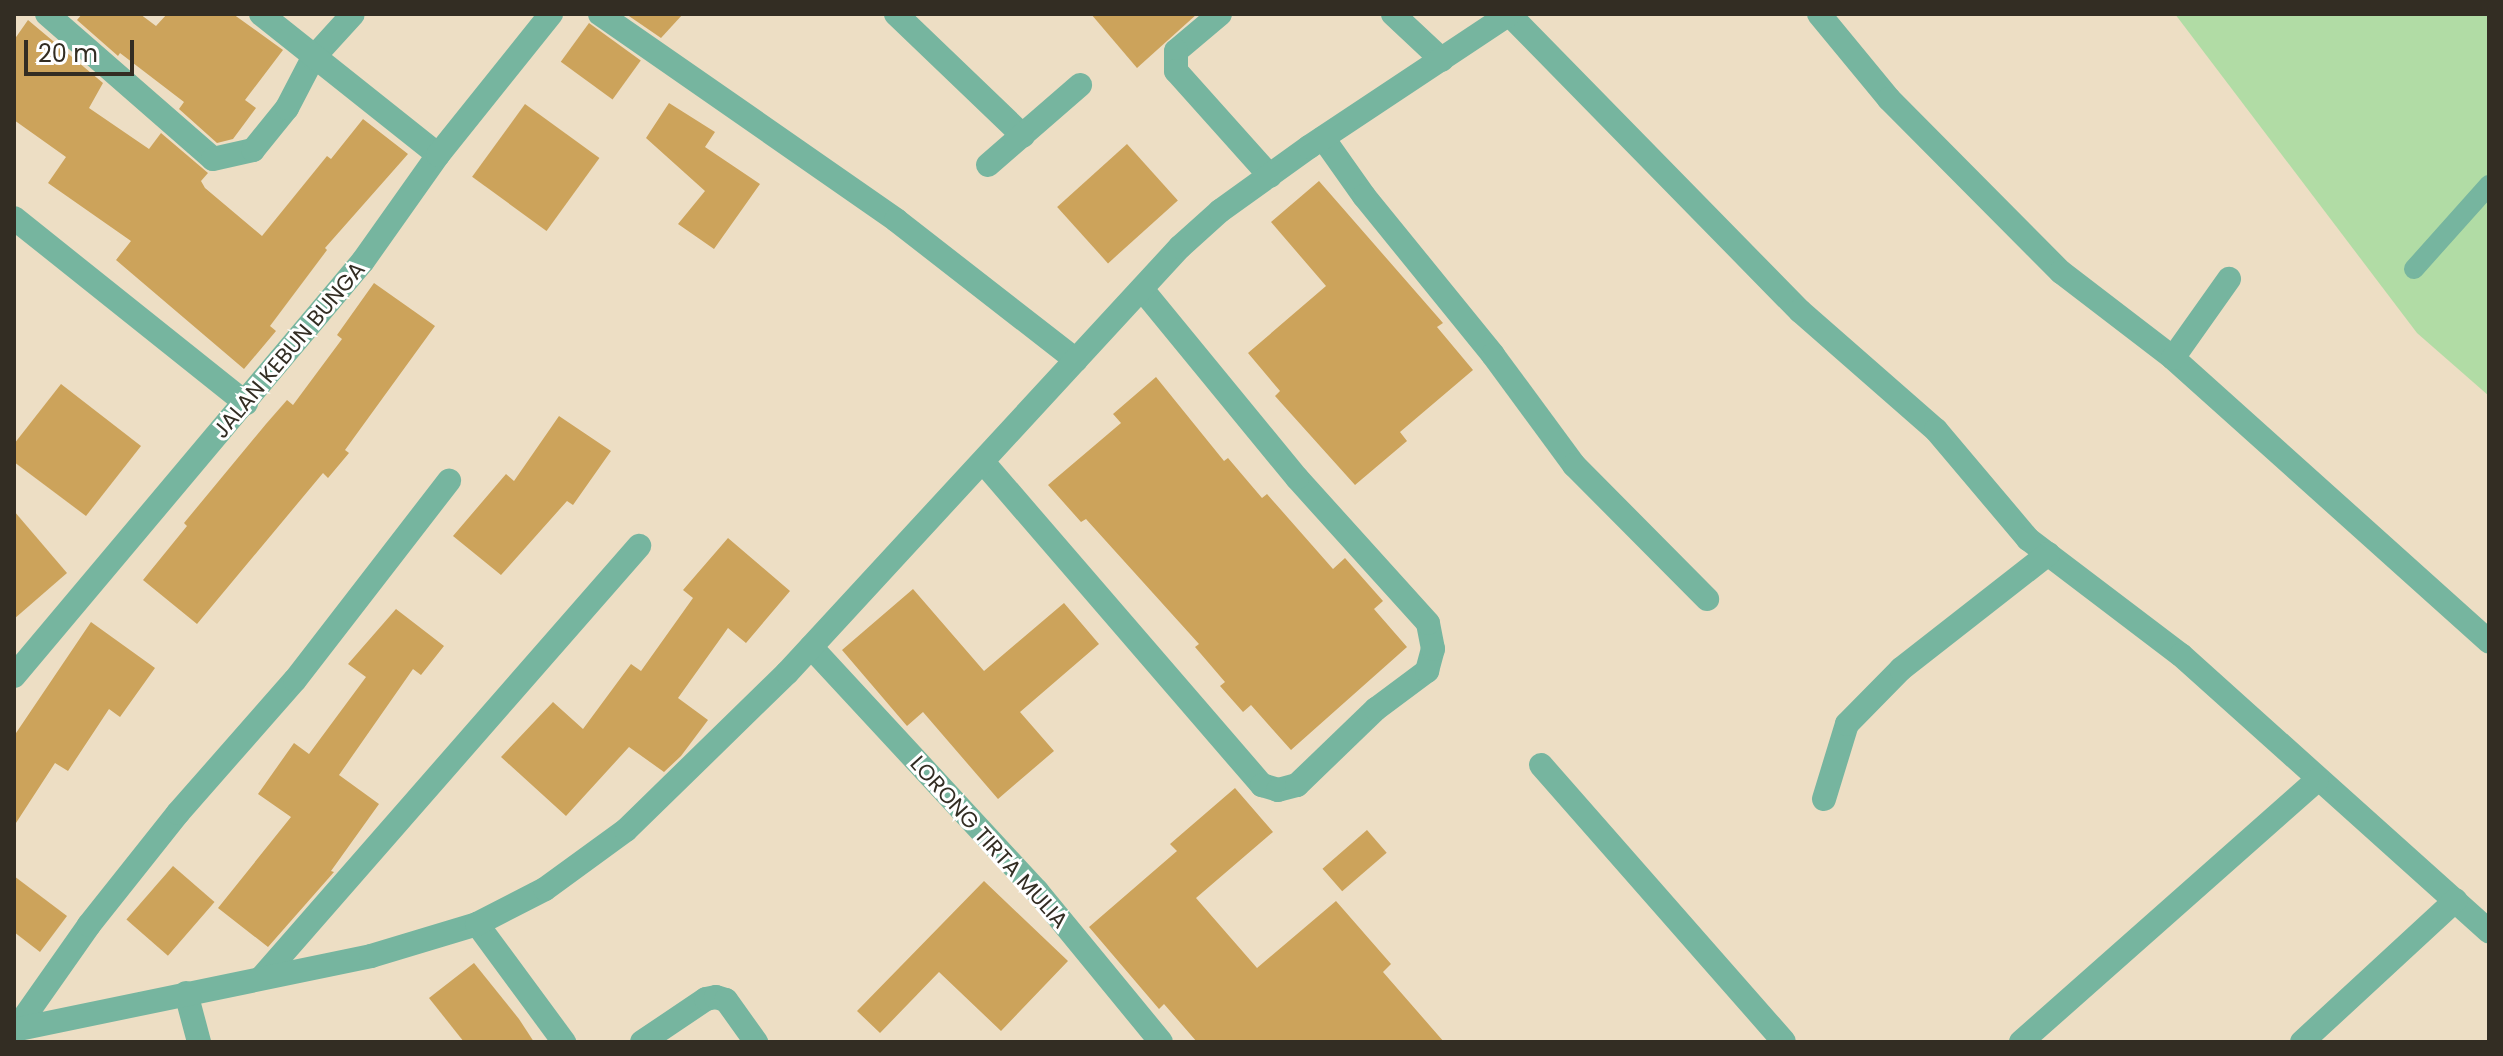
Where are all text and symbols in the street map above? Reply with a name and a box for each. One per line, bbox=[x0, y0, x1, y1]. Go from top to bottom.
scale bar bbox=[28, 24, 138, 74]
text: 20 m bbox=[38, 37, 98, 70]
street label: JALAN KEBUN BUNGA bbox=[208, 256, 370, 444]
street label: LORONG TIRTA MULIA bbox=[905, 750, 1073, 934]

